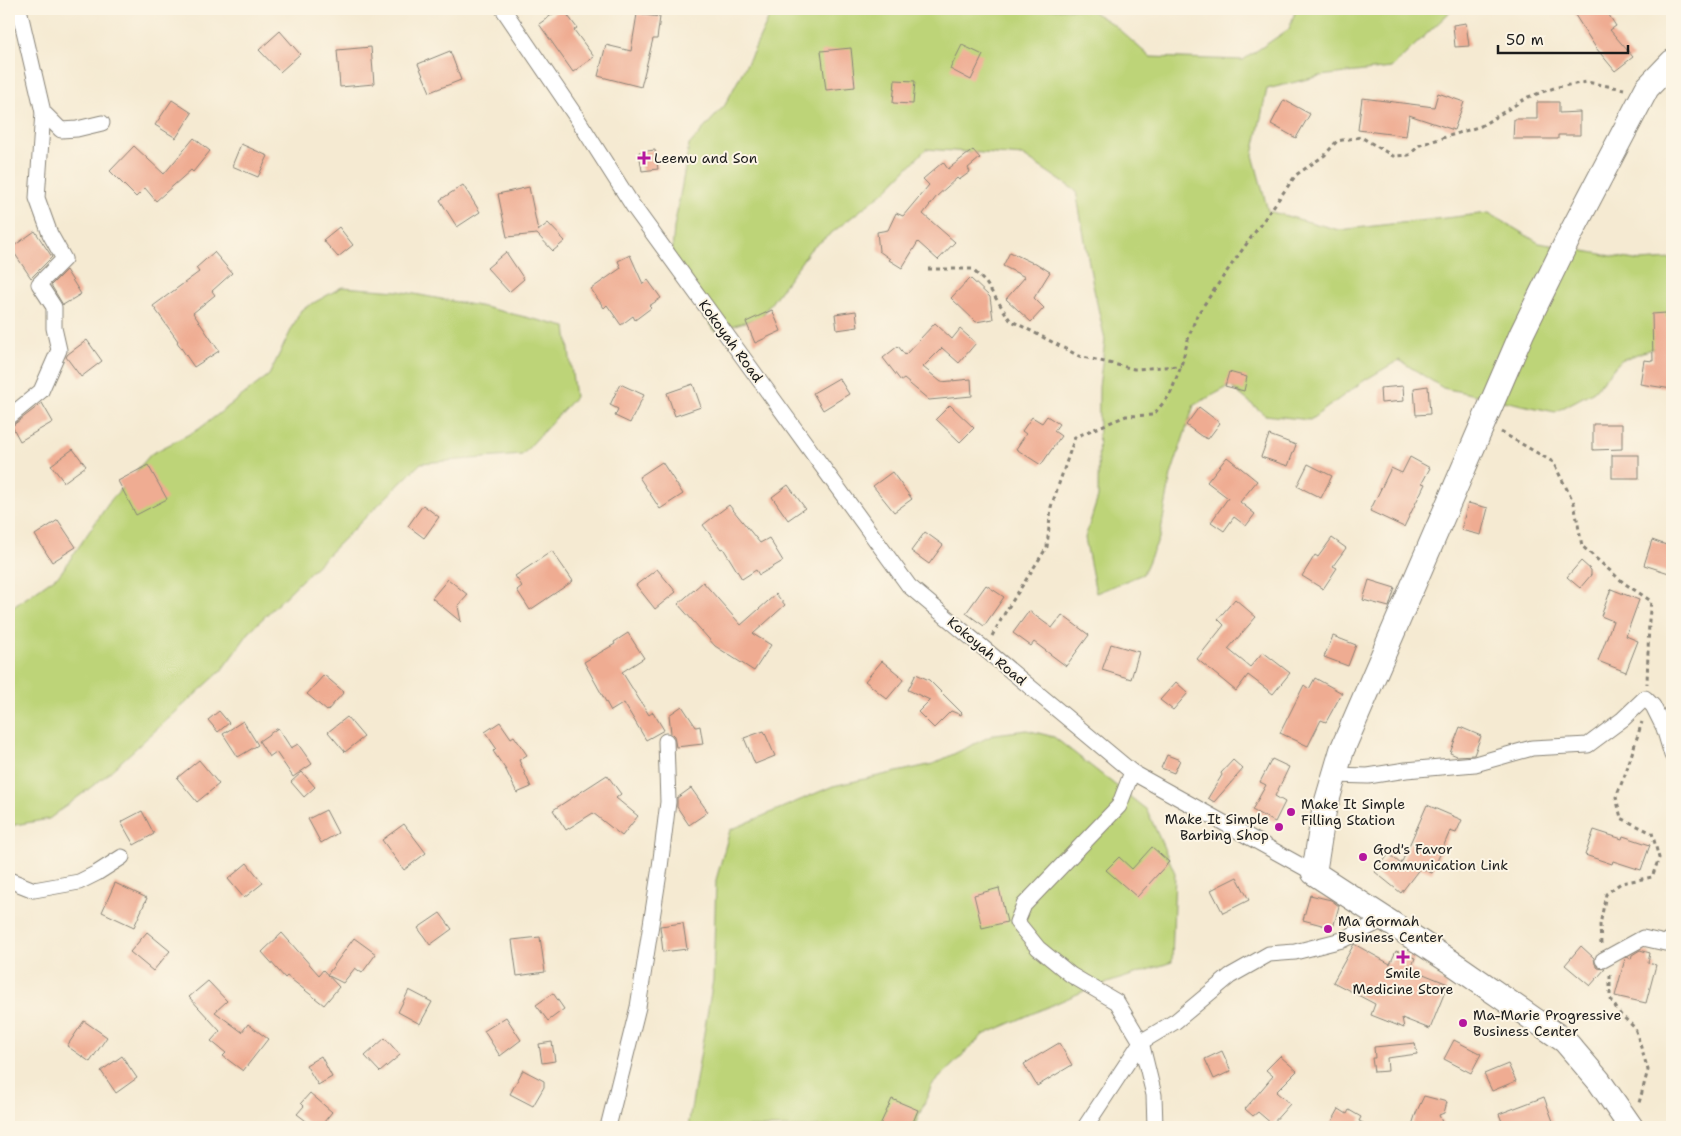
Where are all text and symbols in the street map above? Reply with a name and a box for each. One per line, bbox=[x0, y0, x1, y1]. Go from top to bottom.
scale bar bbox=[1498, 22, 1628, 54]
text: 50 m bbox=[1506, 30, 1544, 50]
place label: Leemu and Son bbox=[654, 149, 758, 167]
marker: Leemu and Son bbox=[638, 152, 650, 164]
street label: Kokoyah Road bbox=[695, 296, 767, 386]
street label: Kokoyah Road bbox=[944, 613, 1030, 689]
place label: Make It Simple Filling Station bbox=[1301, 795, 1405, 829]
marker: Make It Simple Filling Station bbox=[1285, 806, 1297, 818]
place label: Make It Simple Barbing Shop bbox=[1165, 810, 1269, 844]
marker: Make It Simple Barbing Shop bbox=[1273, 821, 1285, 833]
place label: God's Favor Communication Link bbox=[1373, 840, 1508, 874]
marker: God's Favor Communication Link bbox=[1357, 851, 1369, 863]
place label: Ma Gormah Business Center bbox=[1338, 912, 1444, 946]
marker: Ma Gormah Business Center bbox=[1322, 923, 1334, 935]
marker: Smile Medicine Store bbox=[1397, 951, 1409, 963]
place label: Smile Medicine Store bbox=[1353, 964, 1453, 998]
place label: Ma-Marie Progressive Business Center bbox=[1473, 1006, 1622, 1040]
marker: Ma-Marie Progressive Business Center bbox=[1457, 1017, 1469, 1029]

